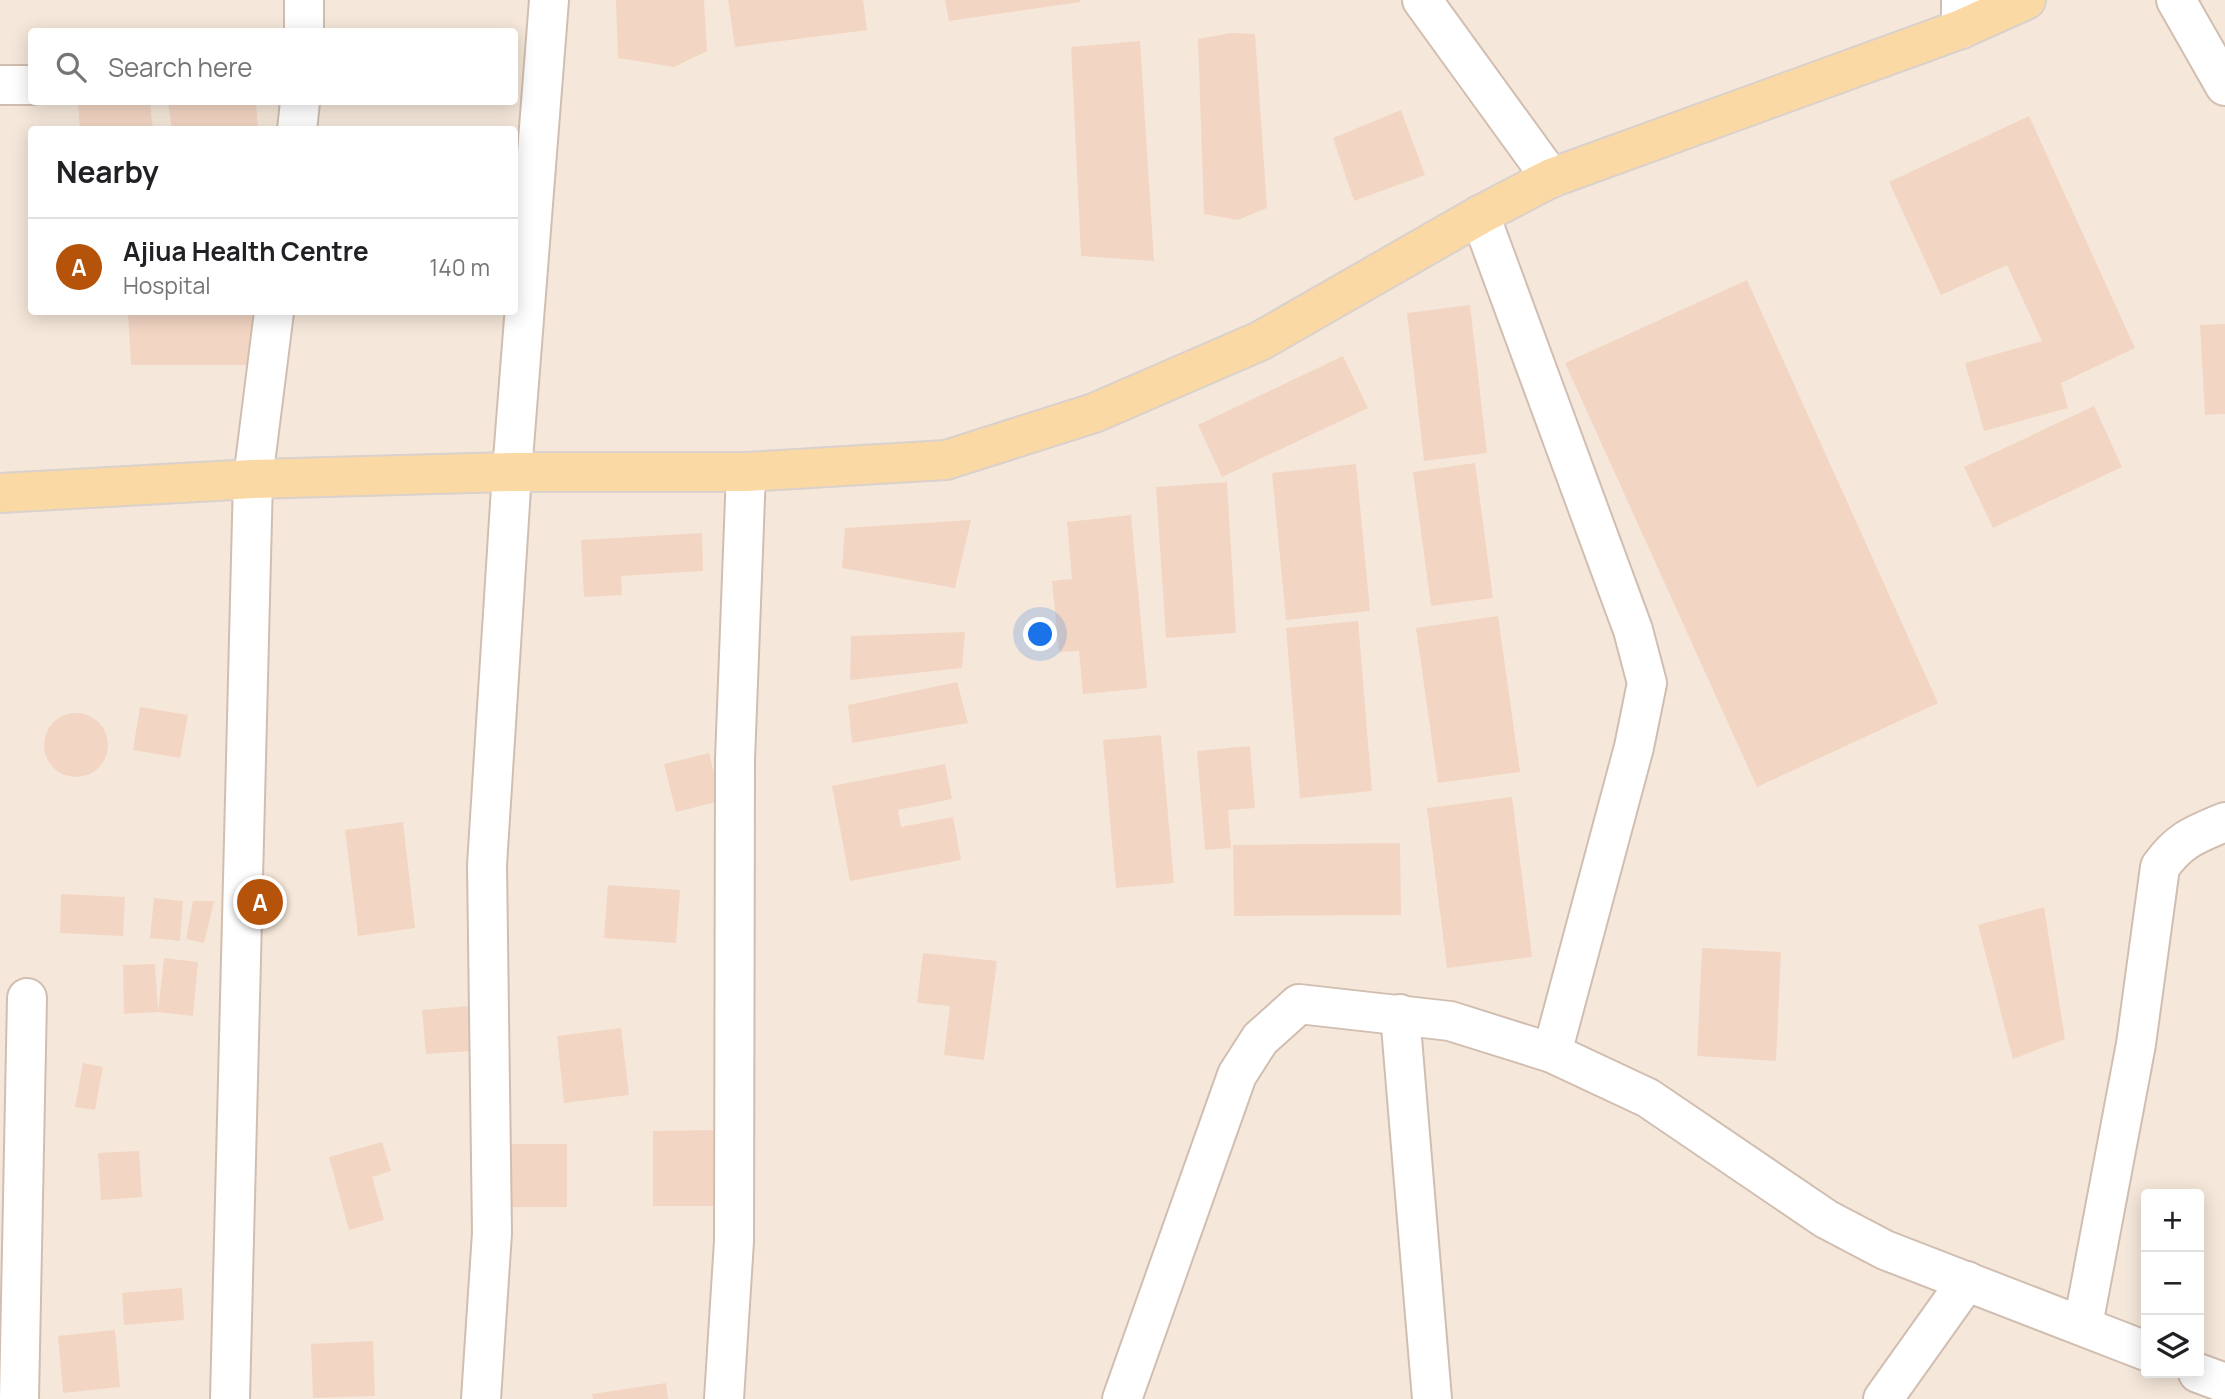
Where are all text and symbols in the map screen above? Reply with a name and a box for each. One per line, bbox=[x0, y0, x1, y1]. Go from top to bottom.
search box bbox=[28, 28, 518, 105]
icon: search bbox=[52, 48, 90, 86]
text: Search here bbox=[108, 49, 253, 85]
text: Nearby bbox=[56, 151, 159, 192]
text: Ajiua Health Centre bbox=[123, 233, 369, 269]
text: A bbox=[71, 251, 87, 283]
text: 140 m bbox=[429, 251, 490, 283]
text: Hospital bbox=[123, 269, 211, 301]
your location bbox=[1023, 617, 1057, 651]
pin: A bbox=[237, 876, 283, 928]
map controls bbox=[2141, 1189, 2204, 1378]
button: + bbox=[2141, 1189, 2204, 1252]
button: − bbox=[2141, 1252, 2204, 1315]
button: layers bbox=[2141, 1315, 2204, 1378]

